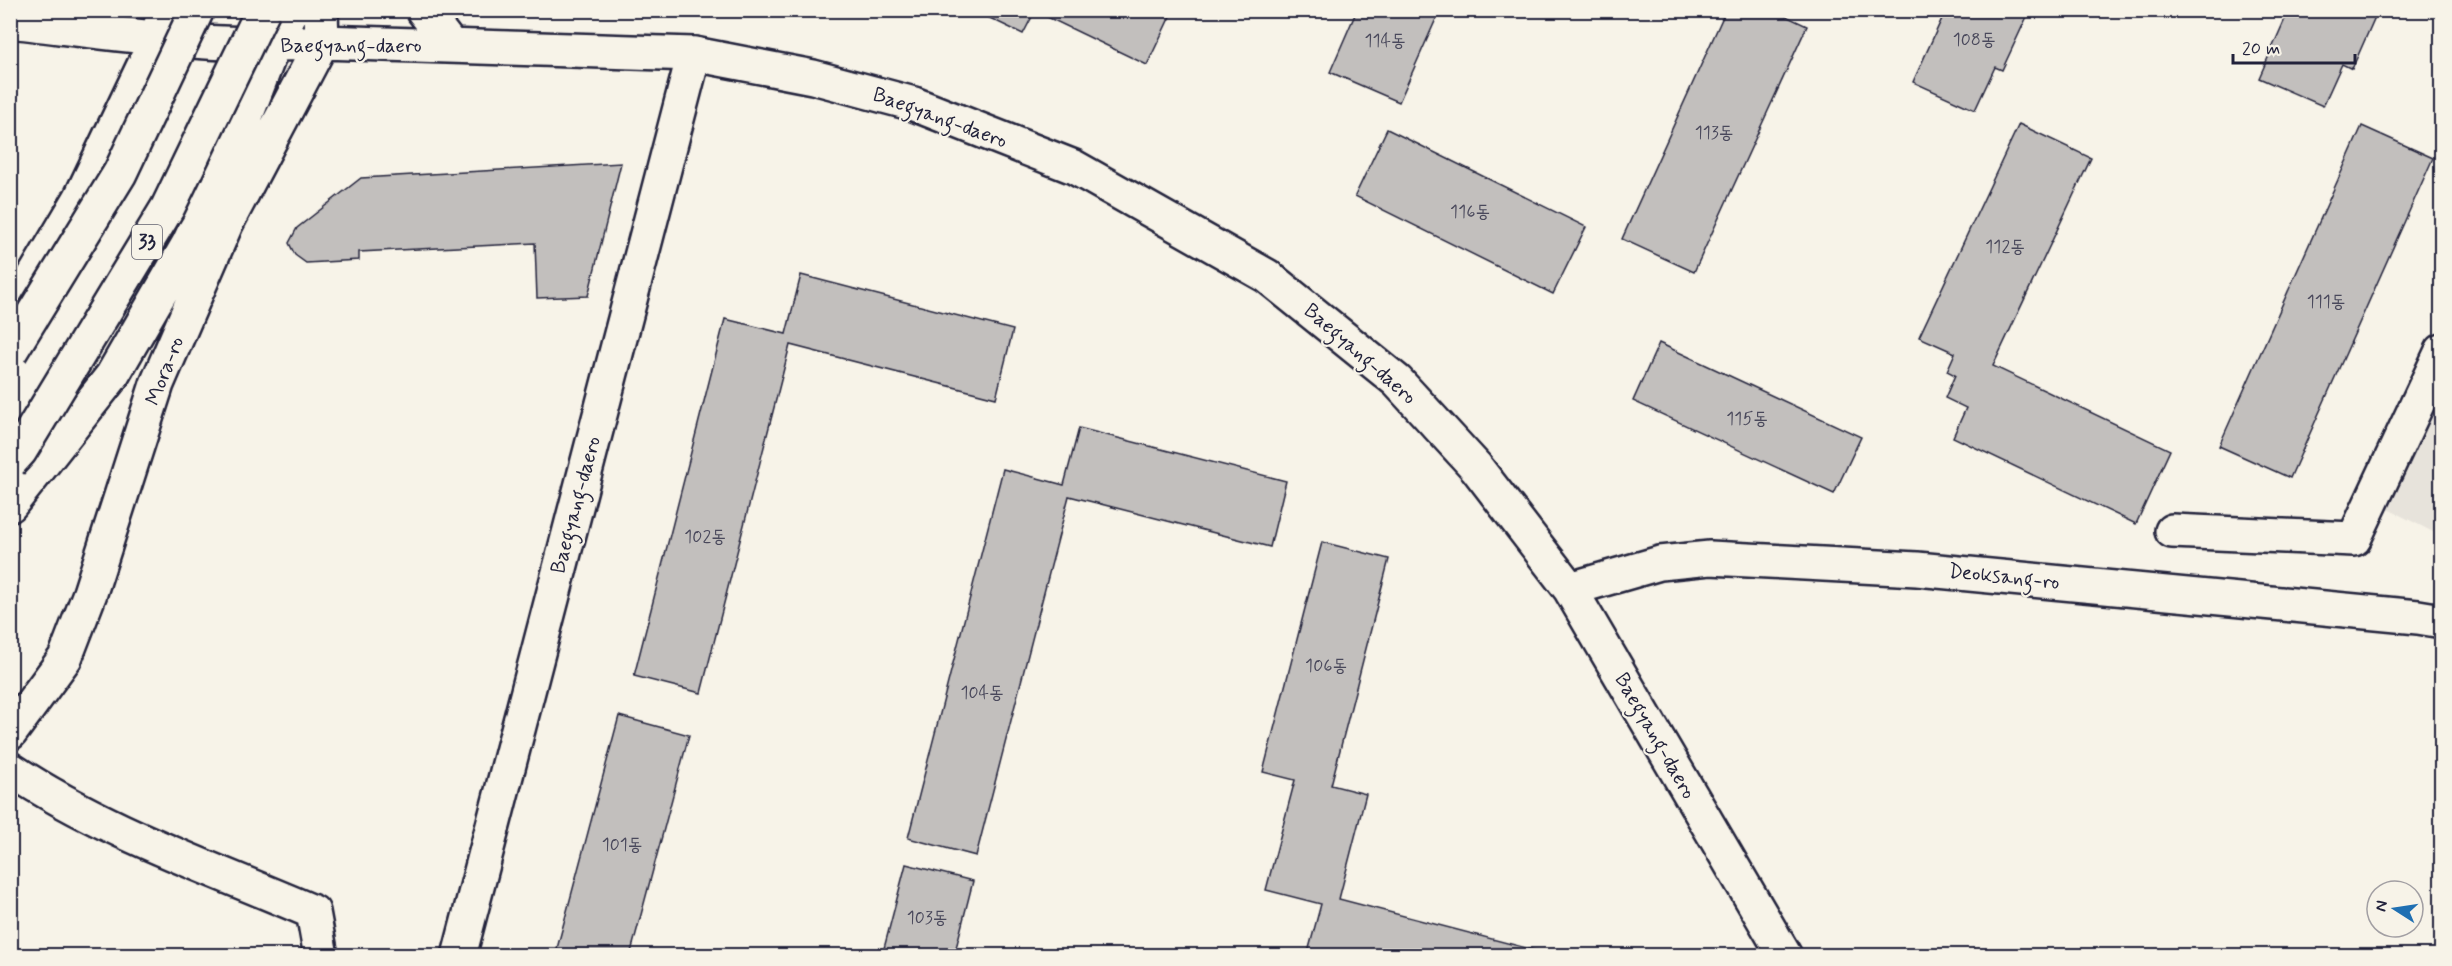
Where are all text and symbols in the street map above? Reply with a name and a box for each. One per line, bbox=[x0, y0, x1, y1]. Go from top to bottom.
scale bar bbox=[2233, 27, 2354, 65]
house number: 108동 bbox=[1953, 28, 1995, 52]
house number: 114동 bbox=[1364, 29, 1406, 53]
street label: Baegyang-daero bbox=[280, 32, 422, 62]
text: 20 m bbox=[2242, 37, 2280, 61]
street label: Baegyang-daero bbox=[868, 81, 1011, 157]
house number: 113동 bbox=[1695, 121, 1733, 145]
house number: 116동 bbox=[1450, 200, 1490, 224]
road number: 33 bbox=[132, 225, 162, 259]
house number: 112동 bbox=[1985, 235, 2025, 259]
house number: 111동 bbox=[2307, 290, 2345, 314]
street label: Baegyang-daero bbox=[1296, 297, 1423, 412]
street label: Mora-ro bbox=[139, 332, 191, 410]
house number: 115동 bbox=[1726, 407, 1768, 431]
street label: Baegyang-daero bbox=[544, 433, 610, 577]
house number: 102동 bbox=[684, 525, 726, 549]
street label: Deoksang-ro bbox=[1947, 557, 2061, 599]
house number: 106동 bbox=[1305, 654, 1347, 678]
street label: Baegyang-daero bbox=[1606, 668, 1702, 805]
house number: 104동 bbox=[960, 681, 1004, 705]
house number: 101동 bbox=[602, 833, 642, 857]
north arrow bbox=[2365, 879, 2425, 939]
text: N bbox=[2370, 899, 2393, 914]
house number: 103동 bbox=[907, 906, 947, 930]

